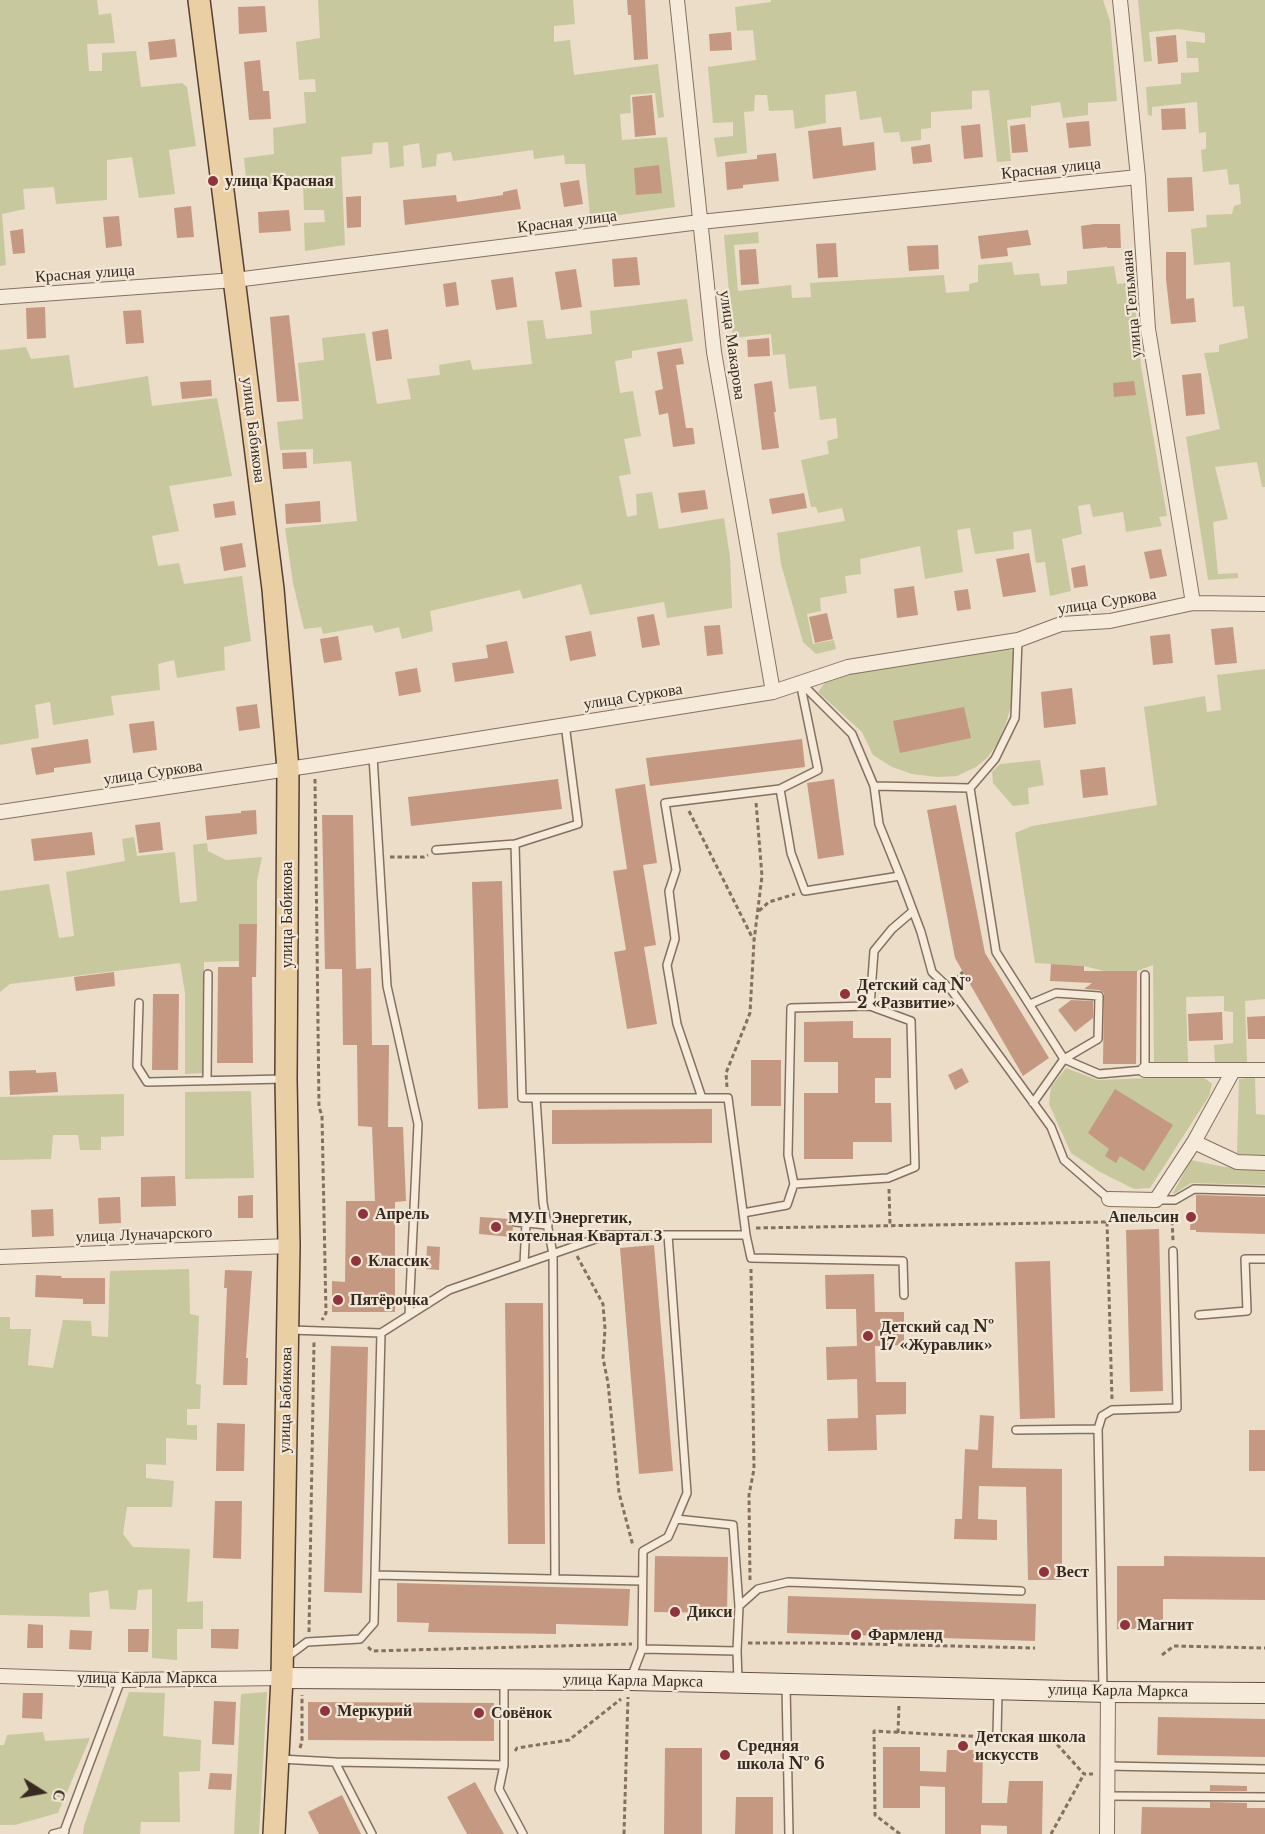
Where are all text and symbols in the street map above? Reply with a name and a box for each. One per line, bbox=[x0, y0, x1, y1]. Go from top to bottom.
street label: Красная улица bbox=[1000, 154, 1102, 184]
place label: улица Красная bbox=[225, 171, 334, 191]
marker: улица Красная bbox=[206, 174, 220, 188]
street label: Красная улица bbox=[516, 206, 618, 238]
street label: улица Тельмана bbox=[1118, 249, 1146, 359]
street label: Красная улица bbox=[34, 261, 136, 287]
street label: улица Макарова bbox=[715, 289, 749, 401]
street label: улица Бабикова bbox=[237, 376, 269, 484]
street label: улица Суркова bbox=[1056, 585, 1158, 619]
street label: улица Суркова bbox=[582, 680, 684, 714]
street label: улица Суркова bbox=[102, 757, 204, 789]
street label: улица Бабикова bbox=[277, 862, 297, 968]
place label: Детский сад № 2 «Развитие» bbox=[857, 975, 971, 1013]
marker: Детский сад № 2 «Развитие» bbox=[838, 987, 852, 1001]
place label: Апрель bbox=[375, 1204, 429, 1224]
marker: Апрель bbox=[356, 1207, 370, 1221]
place label: Апельсин bbox=[1108, 1207, 1179, 1227]
place label: МУП Энергетик, котельная Квартал З bbox=[508, 1208, 662, 1246]
marker: Апельсин bbox=[1184, 1210, 1198, 1224]
marker: МУП Энергетик, котельная Квартал З bbox=[489, 1220, 503, 1234]
street label: улица Луначарского bbox=[75, 1223, 213, 1247]
place label: Классик bbox=[368, 1251, 429, 1271]
marker: Классик bbox=[349, 1254, 363, 1268]
place label: Пятёрочка bbox=[350, 1290, 429, 1310]
marker: Пятёрочка bbox=[331, 1293, 345, 1307]
place label: Детский сад № 17 «Журавлик» bbox=[880, 1317, 994, 1355]
marker: Детский сад № 17 «Журавлик» bbox=[861, 1329, 875, 1343]
street label: улица Бабикова bbox=[275, 1347, 297, 1453]
place label: Вест bbox=[1056, 1562, 1089, 1582]
marker: Вест bbox=[1037, 1565, 1051, 1579]
place label: Дикси bbox=[687, 1602, 732, 1622]
marker: Дикси bbox=[668, 1605, 682, 1619]
place label: Магнит bbox=[1137, 1615, 1194, 1635]
marker: Магнит bbox=[1118, 1618, 1132, 1632]
place label: Фармленд bbox=[868, 1625, 943, 1645]
marker: Фармленд bbox=[849, 1628, 863, 1642]
street label: улица Карла Маркса bbox=[77, 1668, 217, 1688]
street label: улица Карла Маркса bbox=[563, 1670, 703, 1692]
street label: улица Карла Маркса bbox=[1048, 1680, 1188, 1702]
place label: Меркурий bbox=[337, 1701, 412, 1721]
place label: Совёнок bbox=[491, 1703, 552, 1723]
marker: Меркурий bbox=[318, 1704, 332, 1718]
marker: Совёнок bbox=[472, 1706, 486, 1720]
place label: Детская школа искусств bbox=[975, 1727, 1086, 1765]
place label: Средняя школа № 6 bbox=[737, 1736, 825, 1774]
marker: Детская школа искусств bbox=[956, 1739, 970, 1753]
marker: Средняя школа № 6 bbox=[718, 1748, 732, 1762]
north arrow bbox=[12, 1762, 72, 1822]
text: С bbox=[49, 1788, 71, 1803]

